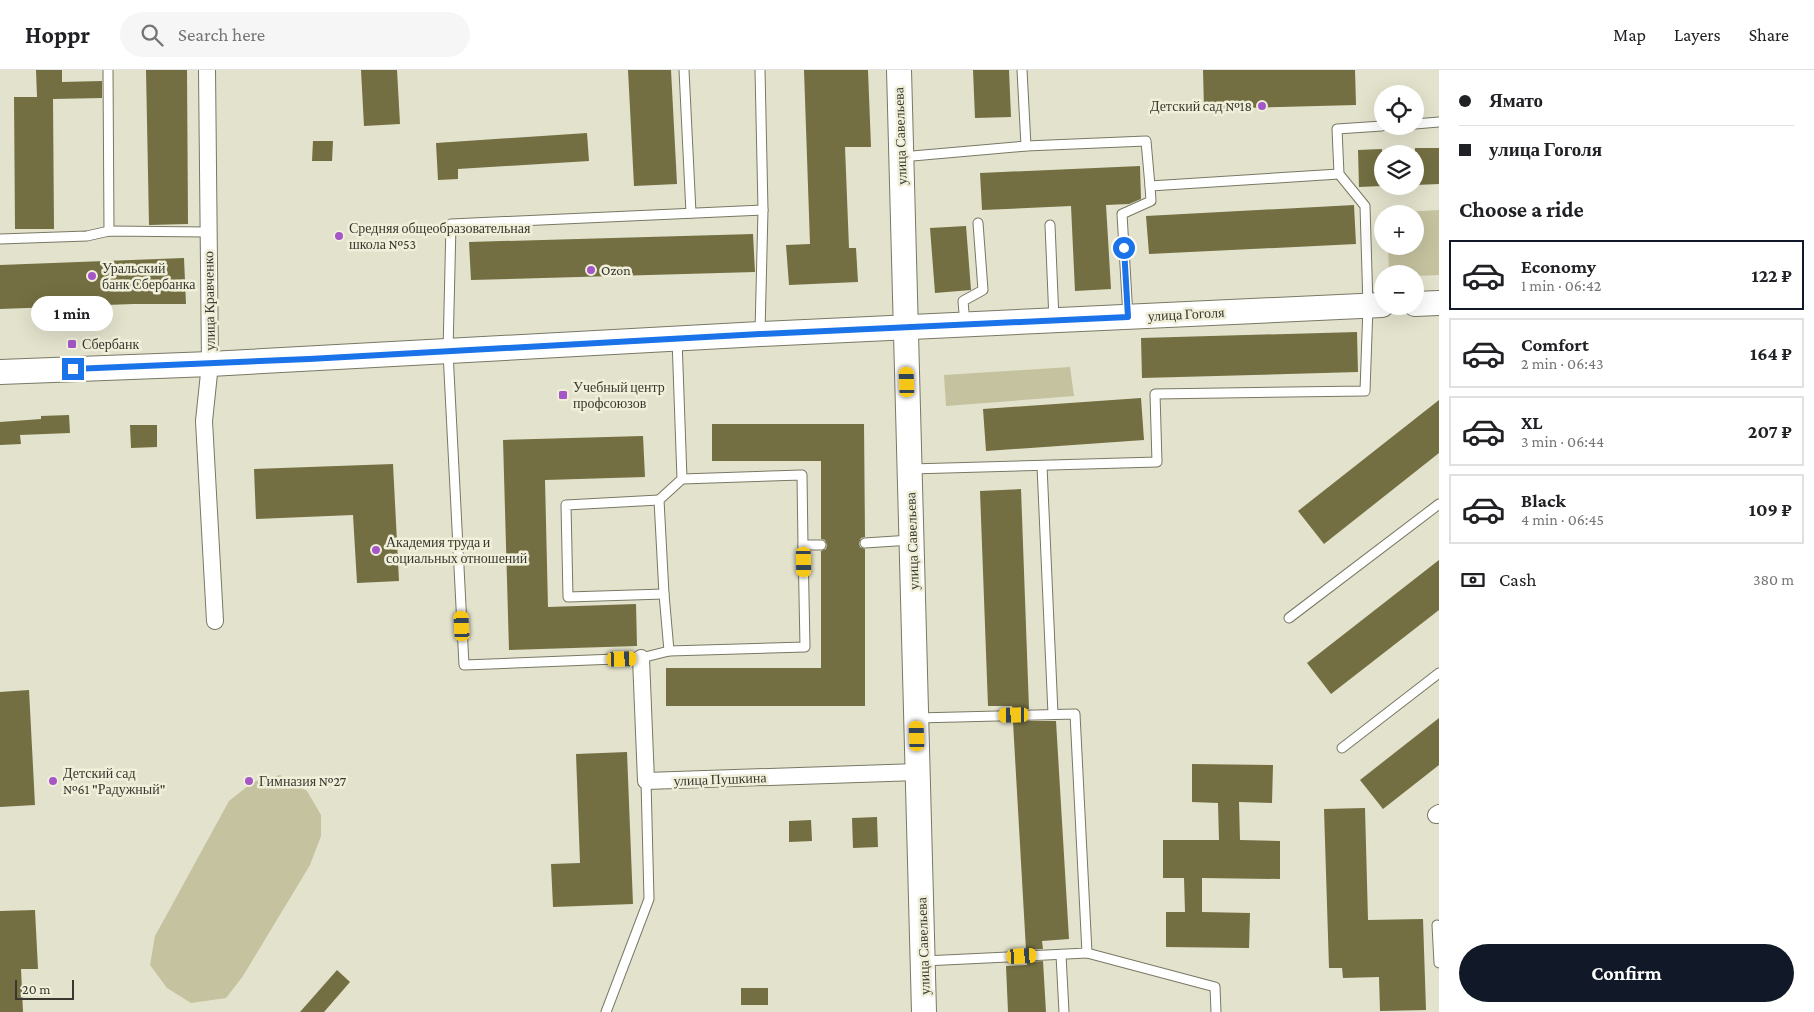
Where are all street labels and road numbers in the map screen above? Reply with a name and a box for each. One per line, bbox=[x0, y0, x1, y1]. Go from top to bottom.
street label: улица Савельева bbox=[890, 86, 910, 185]
street label: улица Кравченко bbox=[200, 251, 218, 351]
street label: улица Гоголя bbox=[1147, 304, 1225, 324]
street label: улица Савельева bbox=[902, 491, 922, 590]
street label: улица Пушкина bbox=[673, 769, 768, 789]
street label: улица Савельева bbox=[913, 896, 933, 995]

